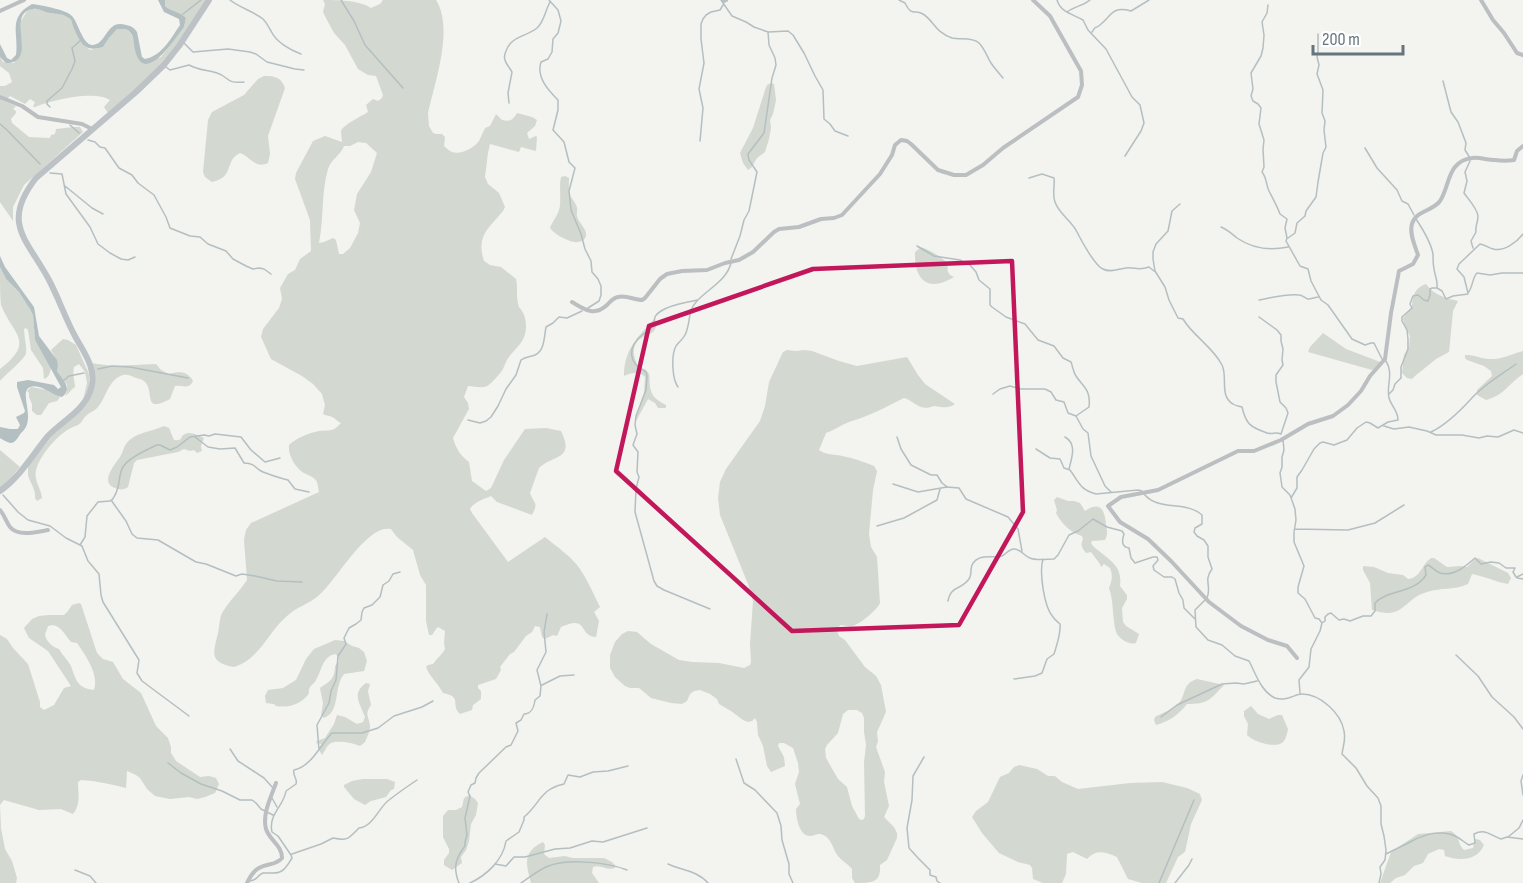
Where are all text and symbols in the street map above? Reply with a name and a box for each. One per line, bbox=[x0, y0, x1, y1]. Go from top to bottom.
scale bar bbox=[1313, 18, 1403, 56]
text: 200 m bbox=[1322, 29, 1360, 50]

